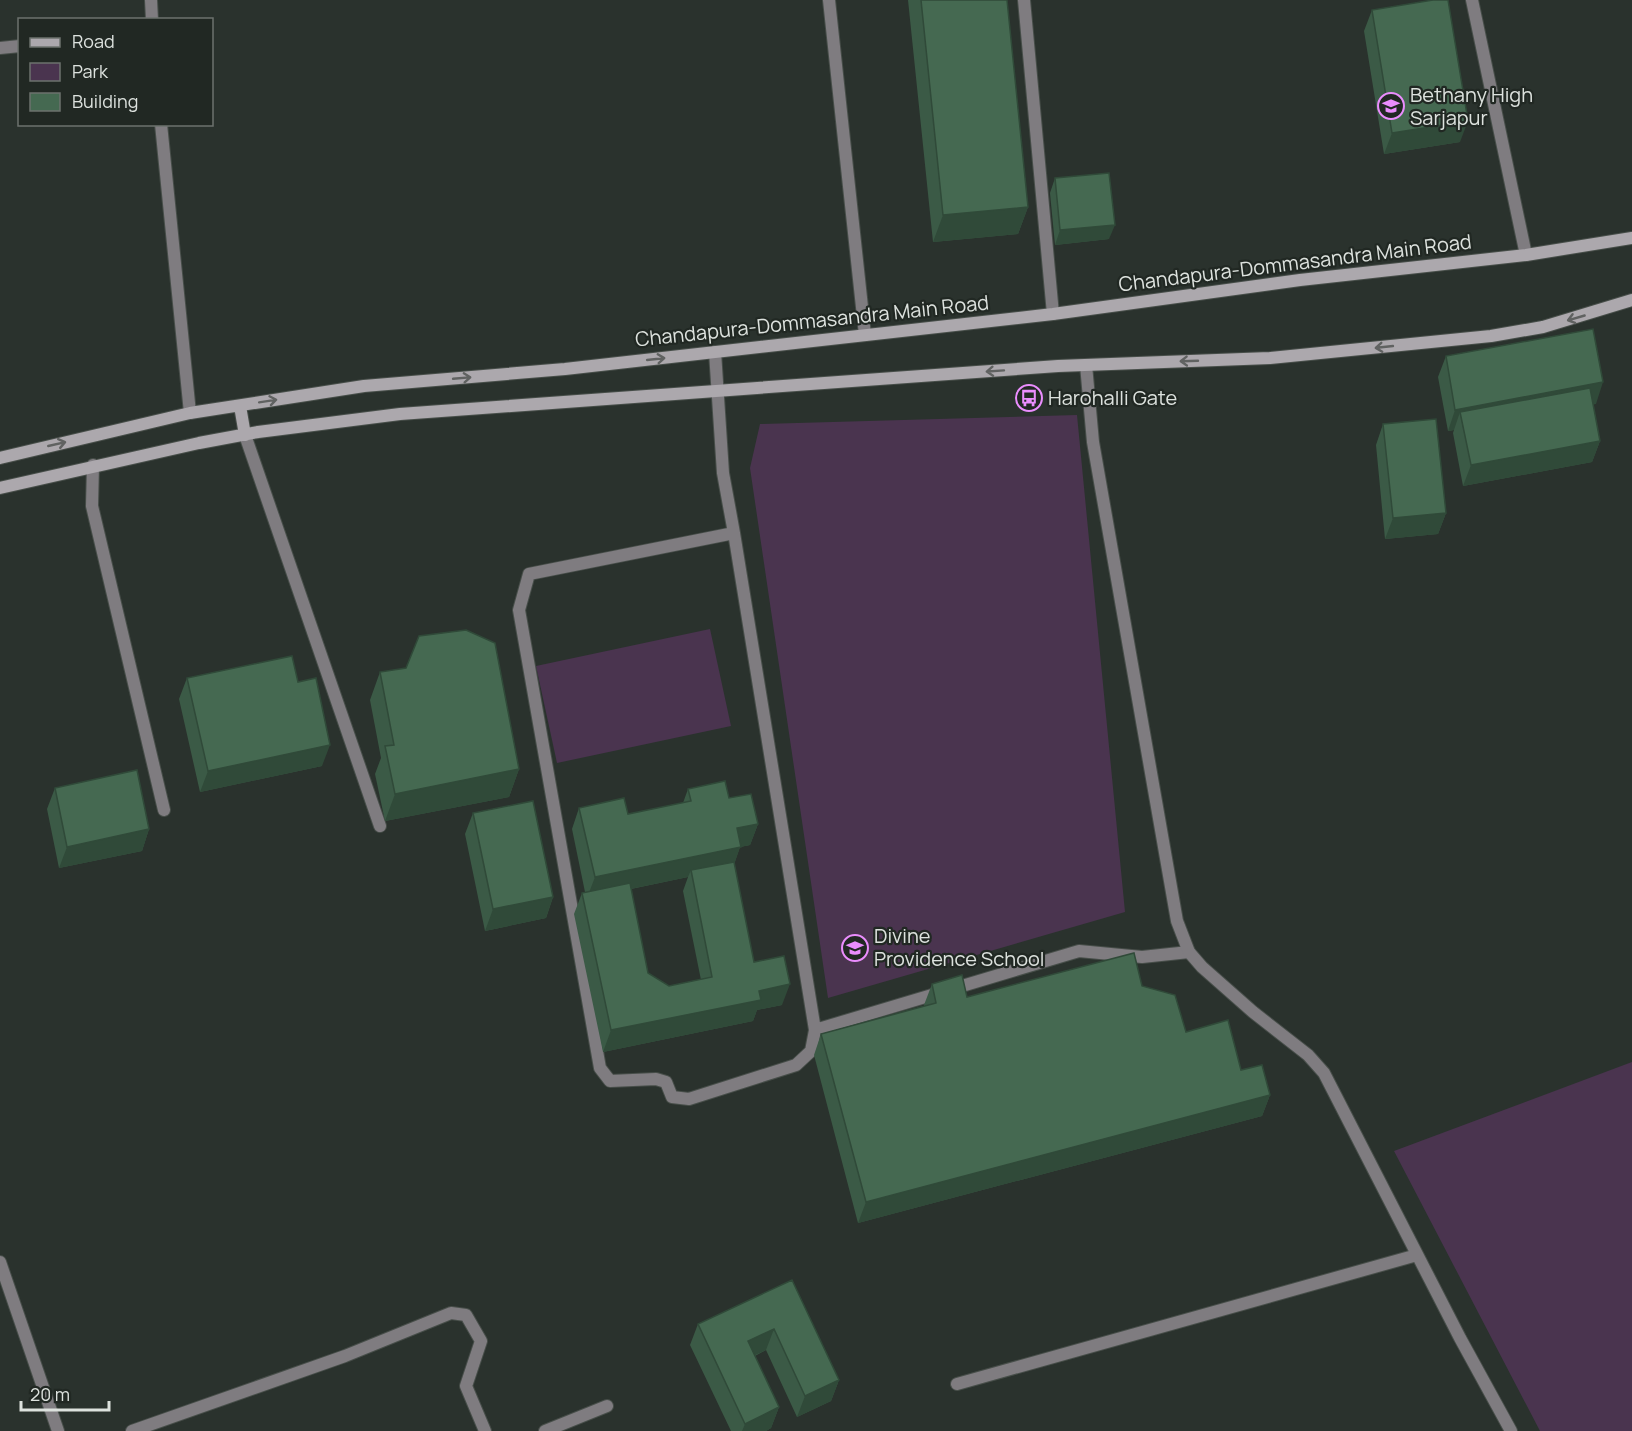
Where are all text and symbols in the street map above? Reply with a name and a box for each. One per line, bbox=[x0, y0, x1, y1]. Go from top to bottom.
legend bbox=[18, 18, 213, 126]
text: Road bbox=[72, 29, 115, 53]
text: Park bbox=[72, 59, 109, 83]
place label: Bethany High Sarjapur bbox=[1410, 81, 1533, 131]
text: Building bbox=[72, 89, 138, 113]
school or university icon: Bethany High Sarjapur bbox=[1376, 91, 1406, 121]
street label: Chandapura-Dommasandra Main Road bbox=[1117, 227, 1473, 298]
street label: Chandapura-Dommasandra Main Road bbox=[634, 288, 990, 353]
one-way arrow bbox=[1567, 312, 1586, 324]
one-way arrow bbox=[1374, 342, 1394, 353]
one-way arrow bbox=[645, 353, 665, 364]
one-way arrow bbox=[1180, 355, 1200, 367]
one-way arrow bbox=[985, 366, 1005, 377]
one-way arrow bbox=[451, 372, 471, 383]
bus stop icon: Harohalli Gate bbox=[1014, 383, 1044, 413]
place label: Harohalli Gate bbox=[1048, 384, 1177, 411]
one-way arrow bbox=[258, 396, 278, 407]
one-way arrow bbox=[47, 438, 66, 450]
place label: Divine Providence School bbox=[874, 922, 1044, 972]
school or university icon: Divine Providence School bbox=[840, 933, 870, 963]
scale bar bbox=[21, 1374, 110, 1412]
text: 20 m bbox=[30, 1382, 70, 1406]

